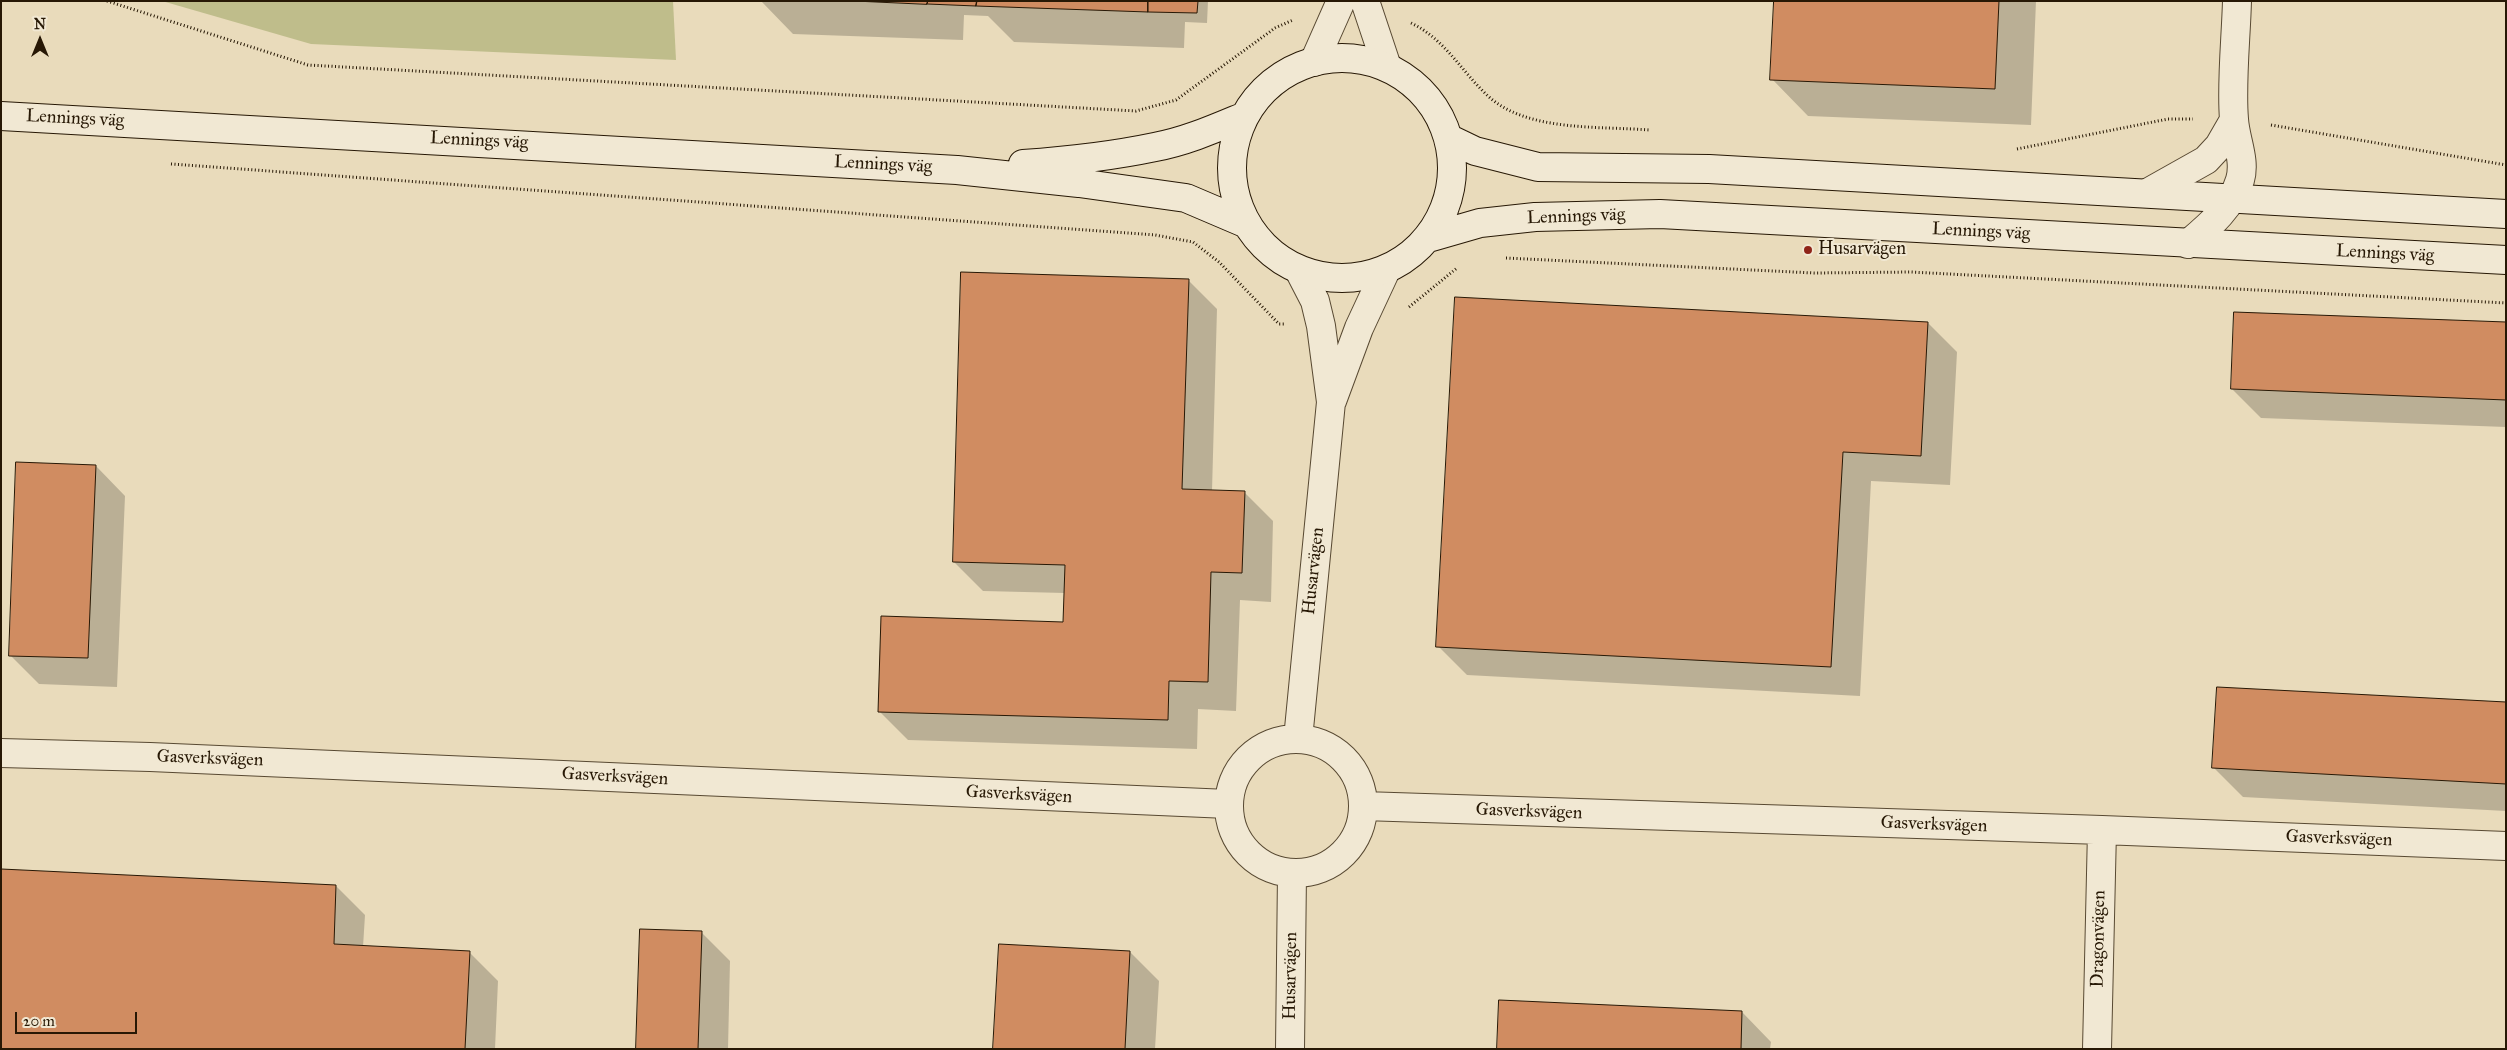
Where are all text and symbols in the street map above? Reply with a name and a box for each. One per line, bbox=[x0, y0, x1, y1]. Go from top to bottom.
north arrow bbox=[15, 15, 65, 65]
text: N bbox=[34, 16, 46, 33]
street label: Lennings väg bbox=[25, 106, 125, 132]
street label: Lennings väg bbox=[429, 128, 529, 154]
street label: Lennings väg bbox=[833, 152, 933, 178]
street label: Lennings väg bbox=[1526, 204, 1626, 230]
street label: Lennings väg bbox=[1931, 219, 2031, 245]
place label: Husarvägen bbox=[1818, 239, 1906, 261]
street label: Lennings väg bbox=[2335, 241, 2435, 267]
marker: Husarvägen bbox=[1802, 244, 1814, 256]
street label: Husarvägen bbox=[1299, 526, 1329, 616]
street label: Gasverksvägen bbox=[156, 746, 264, 772]
street label: Gasverksvägen bbox=[561, 763, 669, 791]
street label: Gasverksvägen bbox=[965, 781, 1073, 809]
street label: Gasverksvägen bbox=[1475, 799, 1583, 825]
street label: Gasverksvägen bbox=[1880, 812, 1988, 838]
street label: Gasverksvägen bbox=[2285, 826, 2393, 852]
street label: Dragonvägen bbox=[2087, 890, 2111, 988]
street label: Husarvägen bbox=[1279, 932, 1303, 1020]
scale bar bbox=[18, 1002, 140, 1034]
text: 20 m bbox=[23, 1012, 55, 1030]

